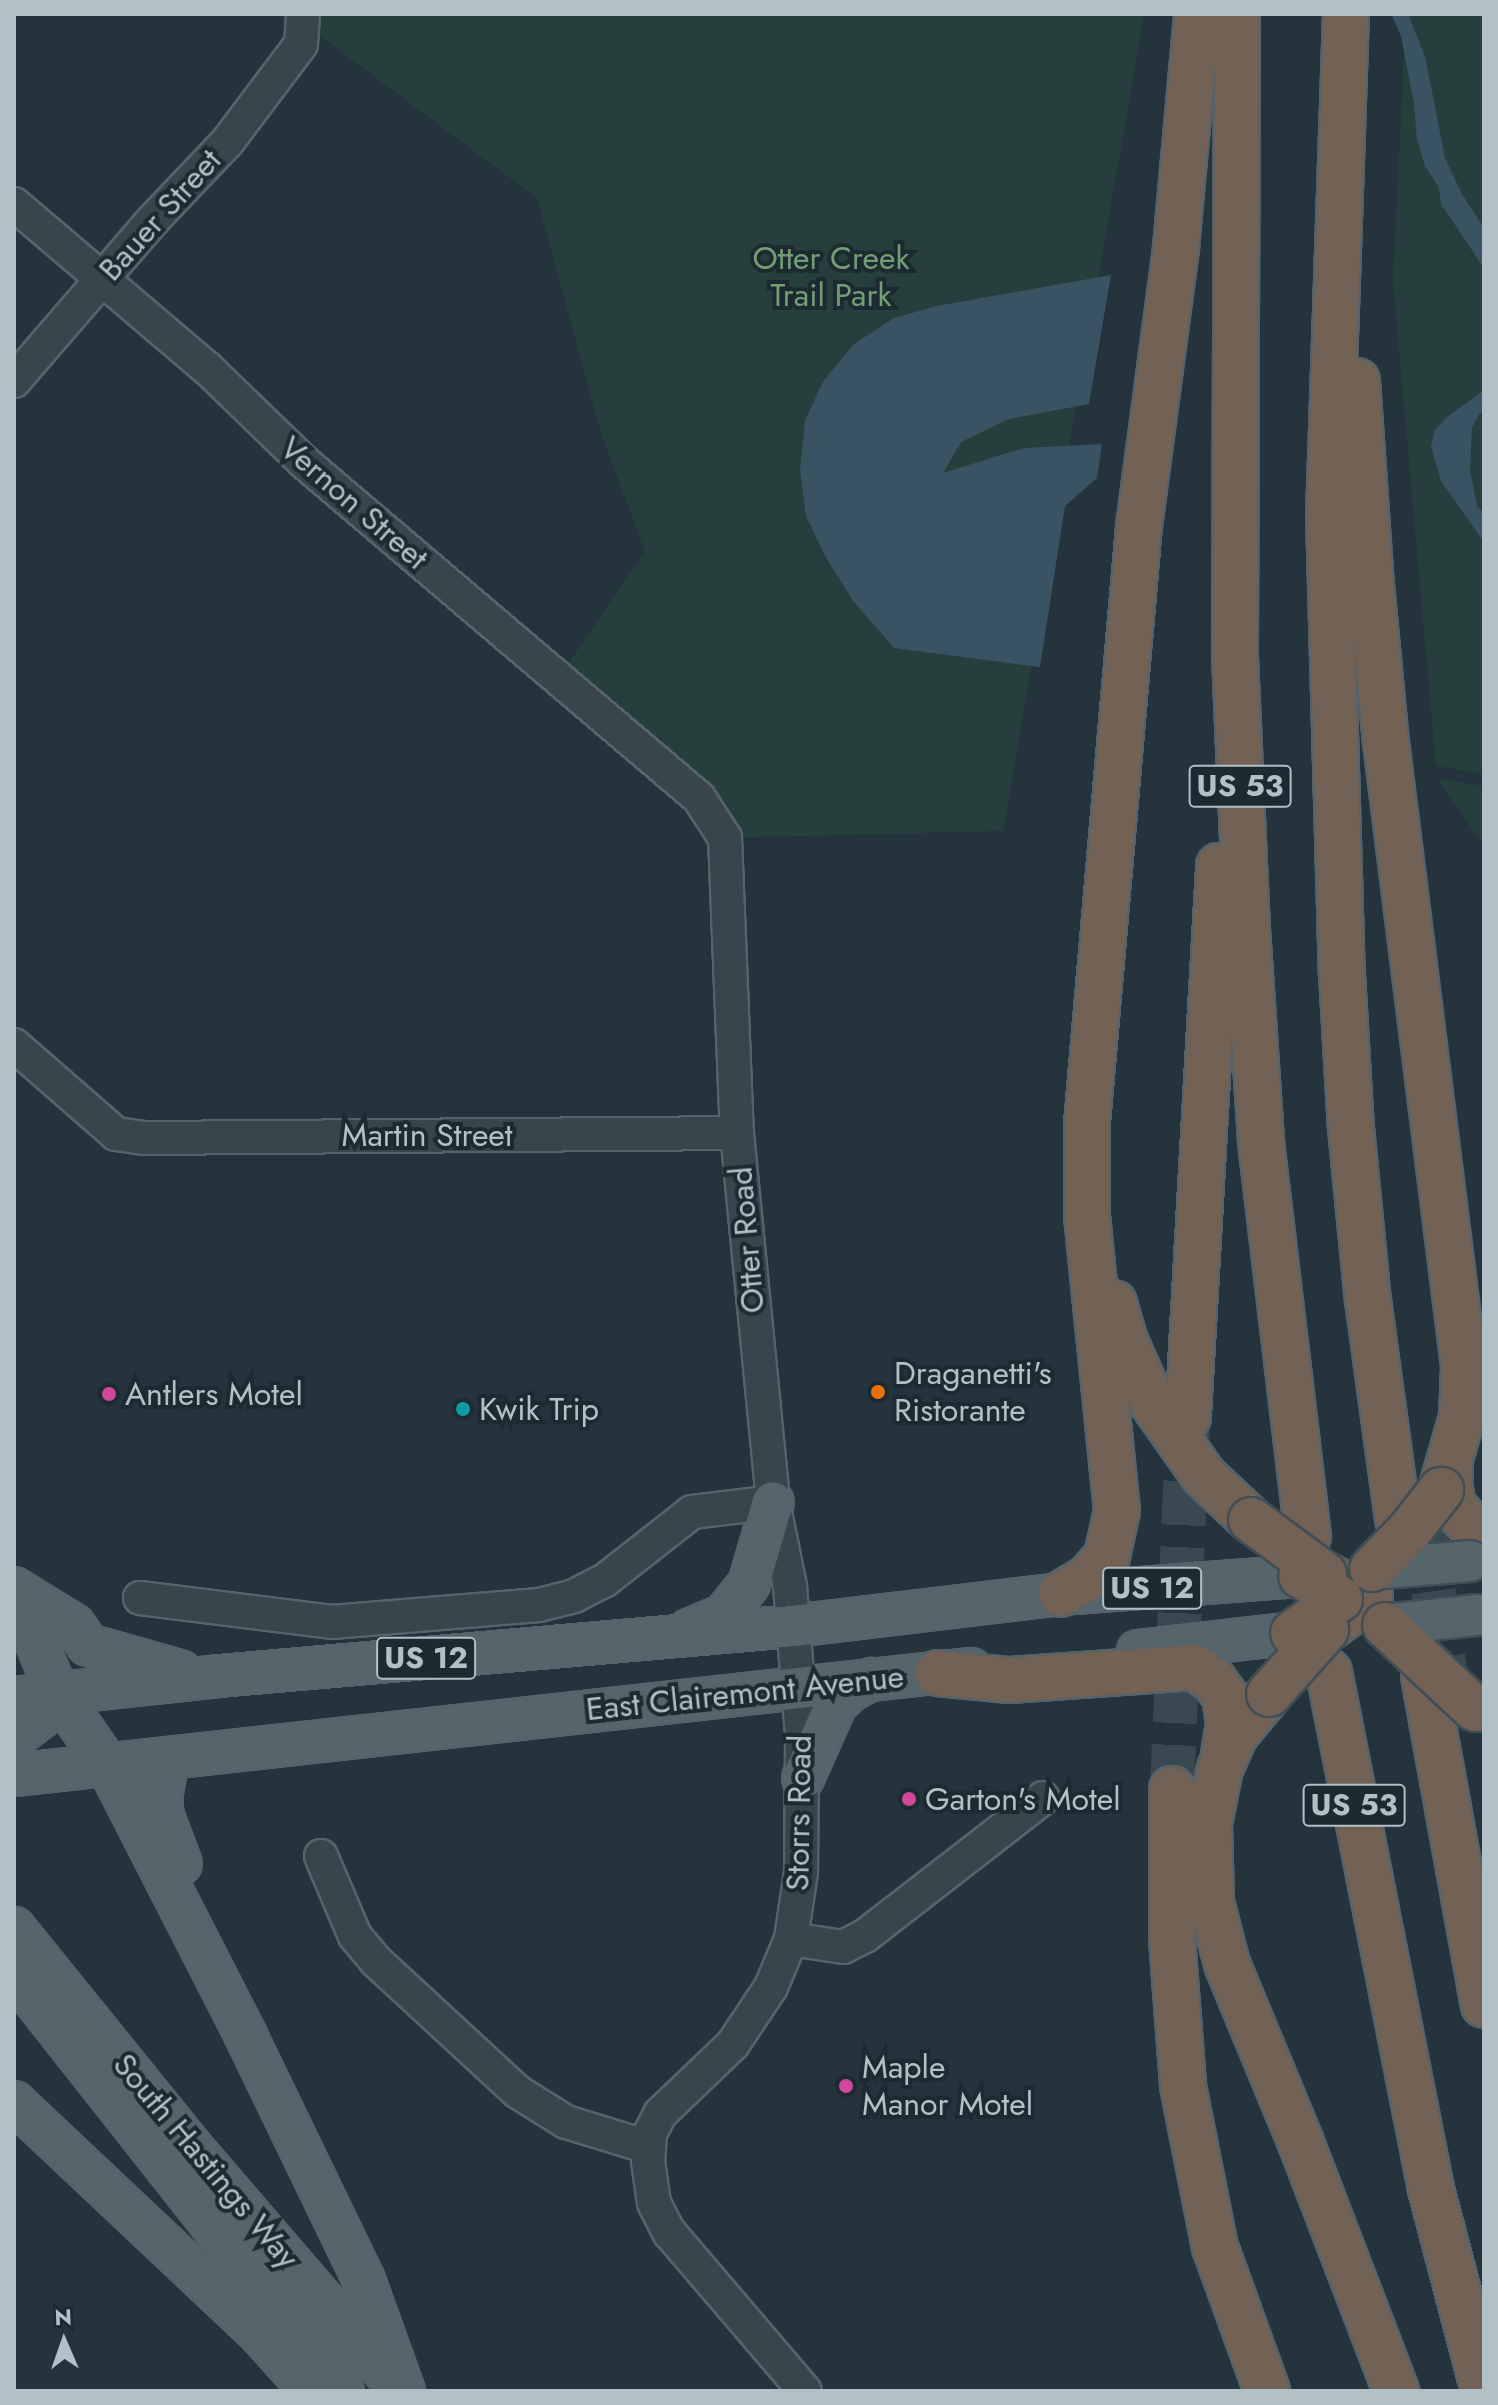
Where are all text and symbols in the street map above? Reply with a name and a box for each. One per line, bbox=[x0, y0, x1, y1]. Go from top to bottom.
street label: Bauer Street bbox=[91, 141, 229, 289]
park label: Otter Creek Trail Park bbox=[752, 240, 910, 315]
street label: Vernon Street bbox=[272, 428, 436, 578]
road number: US 53 bbox=[1188, 760, 1292, 812]
street label: Martin Street bbox=[341, 1116, 513, 1154]
street label: Otter Road bbox=[721, 1165, 773, 1315]
place label: Draganetti's Ristorante bbox=[894, 1355, 1052, 1430]
place label: Antlers Motel bbox=[125, 1375, 303, 1413]
marker: Draganetti's Ristorante bbox=[869, 1383, 887, 1401]
marker: Antlers Motel bbox=[100, 1385, 118, 1403]
place label: Kwik Trip bbox=[479, 1390, 599, 1428]
marker: Kwik Trip bbox=[454, 1400, 472, 1418]
road number: US 12 bbox=[1102, 1562, 1202, 1614]
road number: US 12 bbox=[376, 1632, 476, 1684]
street label: East Clairemont Avenue bbox=[584, 1657, 906, 1729]
street label: Storrs Road bbox=[778, 1735, 820, 1891]
road number: US 53 bbox=[1302, 1779, 1406, 1831]
place label: Garton's Motel bbox=[925, 1780, 1120, 1818]
marker: Garton's Motel bbox=[900, 1790, 918, 1808]
street label: South Hastings Way bbox=[105, 2046, 307, 2276]
place label: Maple Manor Motel bbox=[862, 2049, 1033, 2124]
marker: Maple Manor Motel bbox=[837, 2077, 855, 2095]
north arrow bbox=[24, 2301, 104, 2381]
text: N bbox=[54, 2301, 72, 2333]

